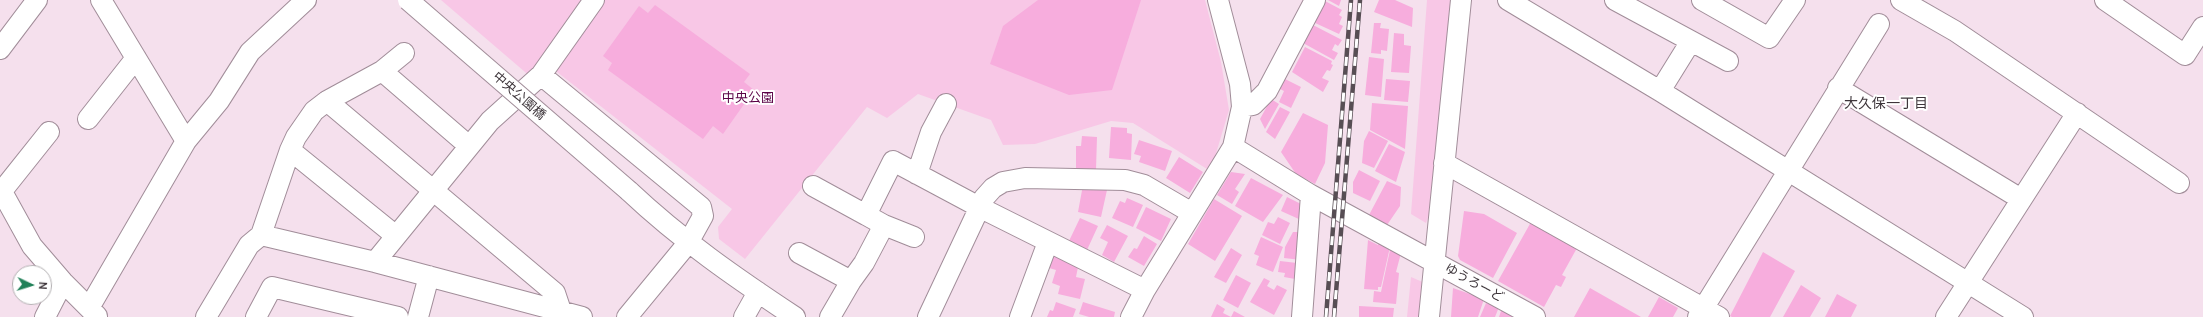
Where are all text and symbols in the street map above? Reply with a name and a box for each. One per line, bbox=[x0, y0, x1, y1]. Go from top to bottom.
street label: 中央公園橋 bbox=[489, 69, 549, 123]
park label: 中央公園 bbox=[722, 90, 774, 106]
district label: 大久保一丁目 bbox=[1844, 96, 1928, 112]
street label: ゆうろーど bbox=[1442, 260, 1506, 306]
north arrow bbox=[12, 265, 52, 305]
text: N bbox=[36, 281, 50, 290]

